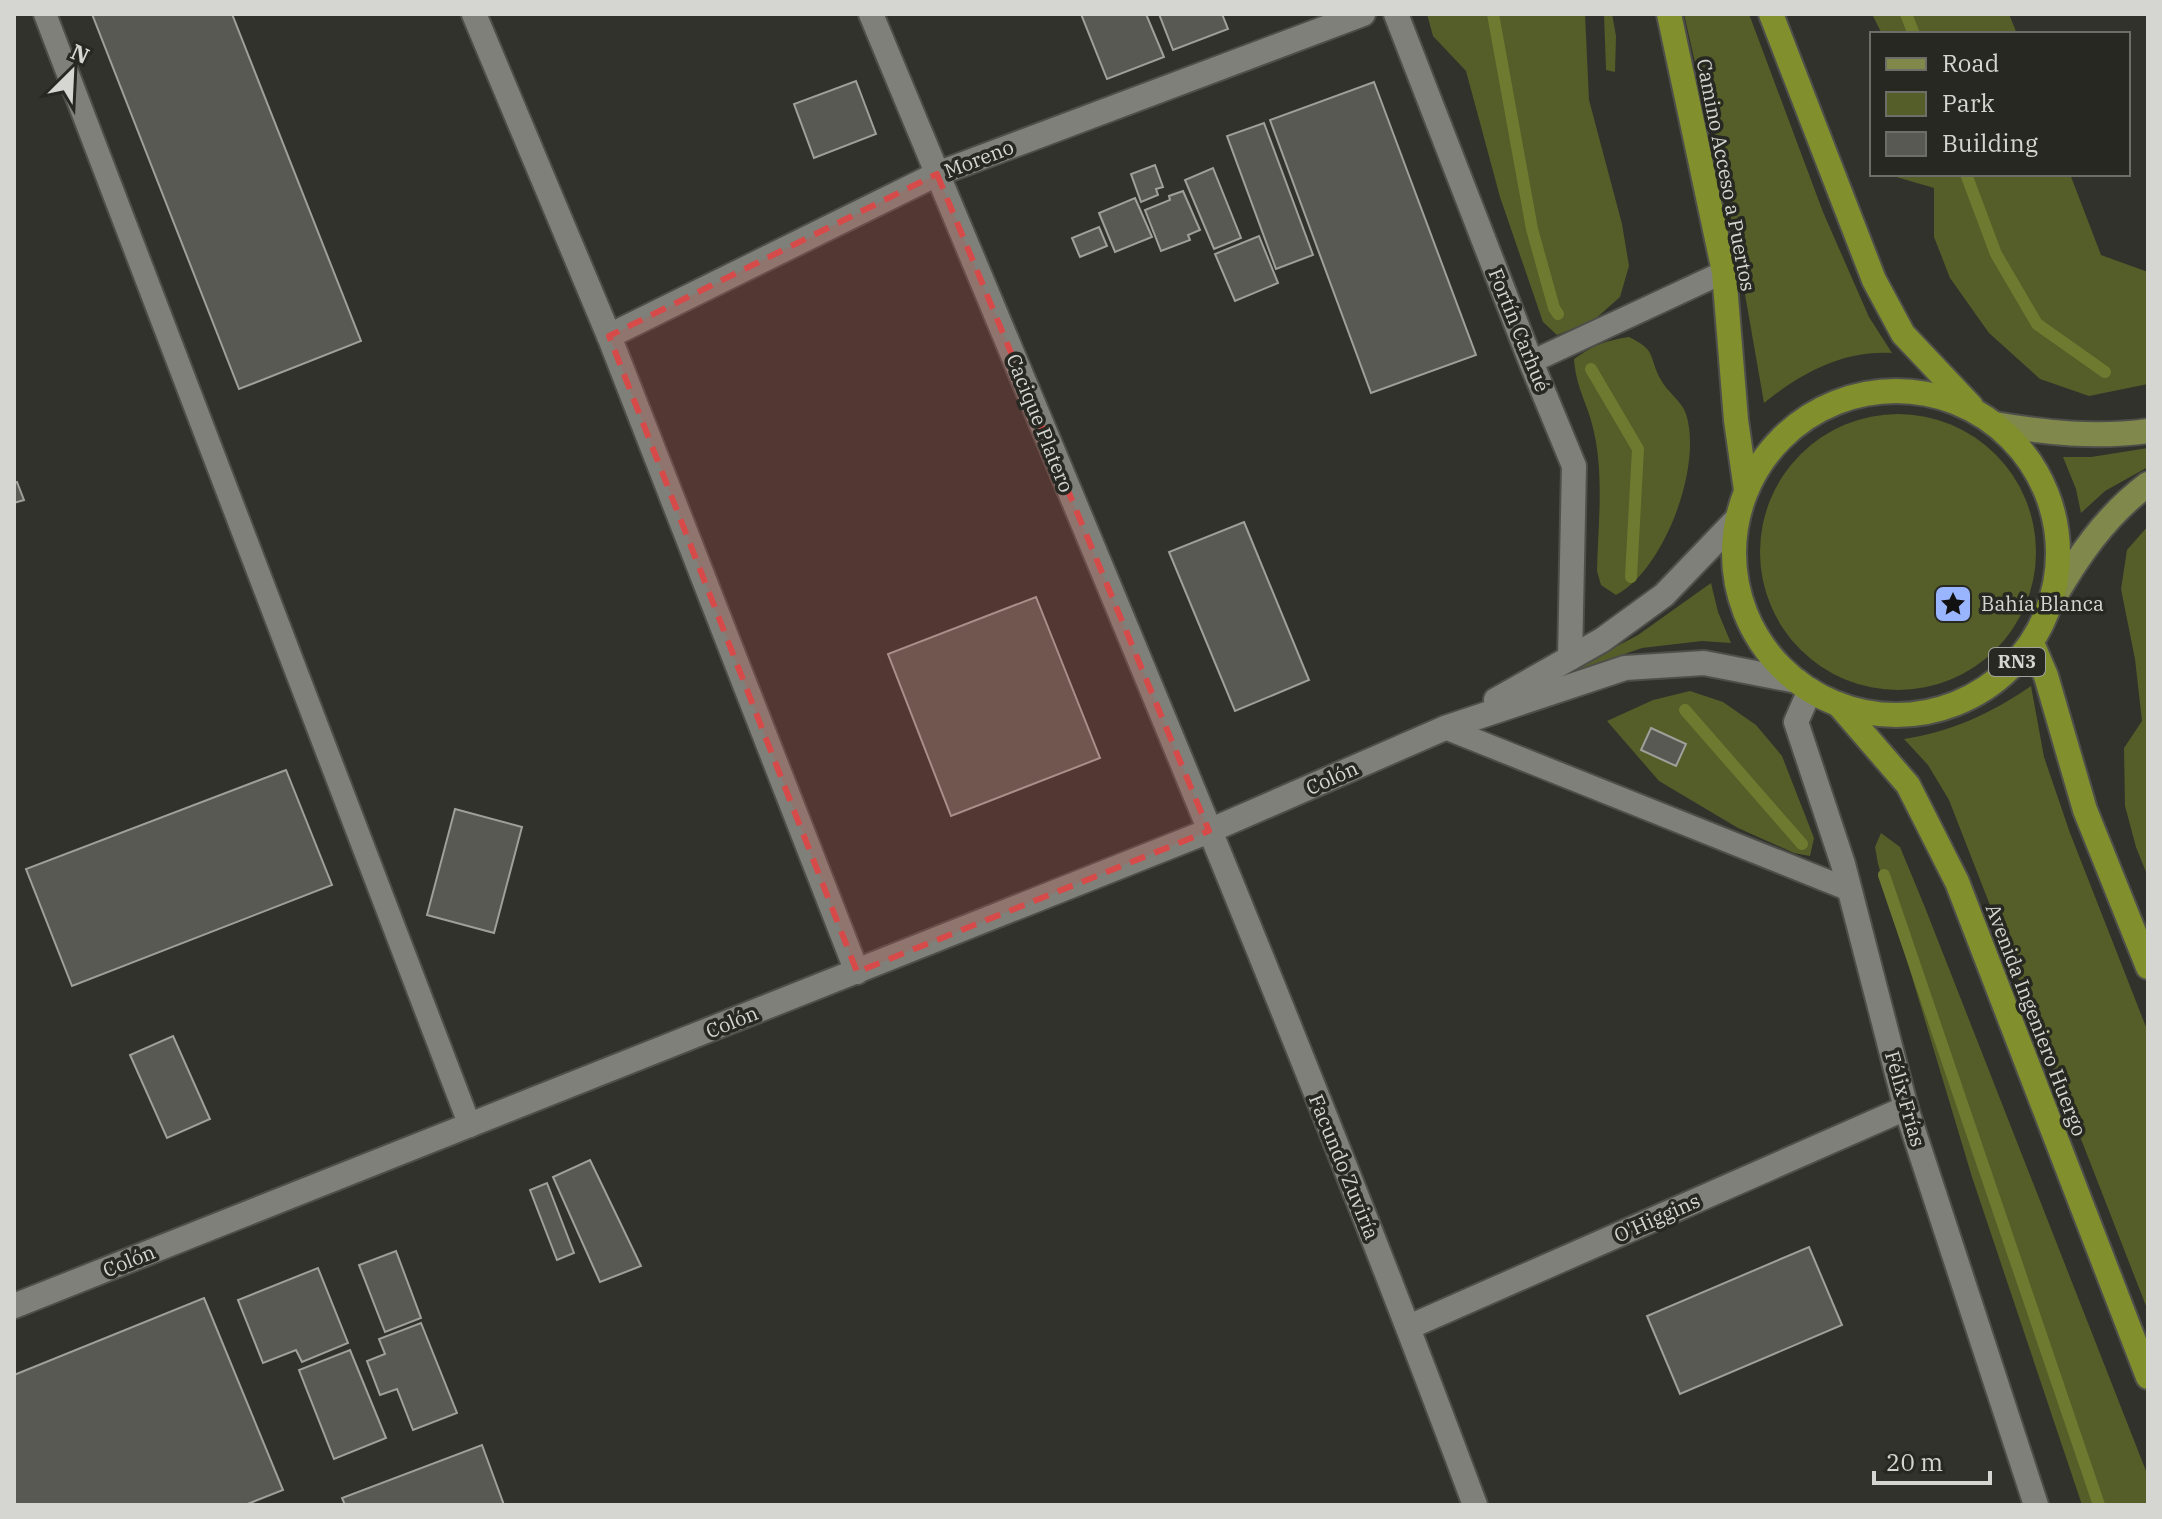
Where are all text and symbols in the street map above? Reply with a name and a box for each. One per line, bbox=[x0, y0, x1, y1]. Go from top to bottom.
north arrow bbox=[32, 32, 112, 112]
legend bbox=[1870, 32, 2130, 176]
text: N bbox=[66, 36, 94, 70]
text: Road bbox=[1942, 47, 1999, 79]
street label: Camino Acceso a Puertos bbox=[1691, 56, 1762, 293]
text: Park bbox=[1942, 87, 1994, 119]
text: Building bbox=[1942, 127, 2038, 159]
street label: Moreno bbox=[940, 133, 1017, 184]
street label: Fortín Carhué bbox=[1482, 264, 1557, 396]
street label: Cacique Platero bbox=[1000, 350, 1081, 496]
place icon: Bahía Blanca bbox=[1932, 583, 1974, 625]
place label: Bahía Blanca bbox=[1981, 590, 2104, 617]
road number: RN3 bbox=[1989, 648, 2045, 676]
street label: Colón bbox=[1302, 754, 1362, 801]
street label: Avenida Ingeniero Huergo bbox=[1980, 900, 2093, 1140]
street label: Colón bbox=[702, 999, 762, 1044]
street label: Félix Frías bbox=[1879, 1048, 1932, 1150]
street label: Facundo Zuviría bbox=[1303, 1090, 1386, 1243]
street label: O'Higgins bbox=[1609, 1187, 1704, 1249]
street label: Colón bbox=[99, 1238, 159, 1283]
scale bar bbox=[1874, 1435, 1990, 1485]
text: 20 m bbox=[1886, 1446, 1943, 1478]

